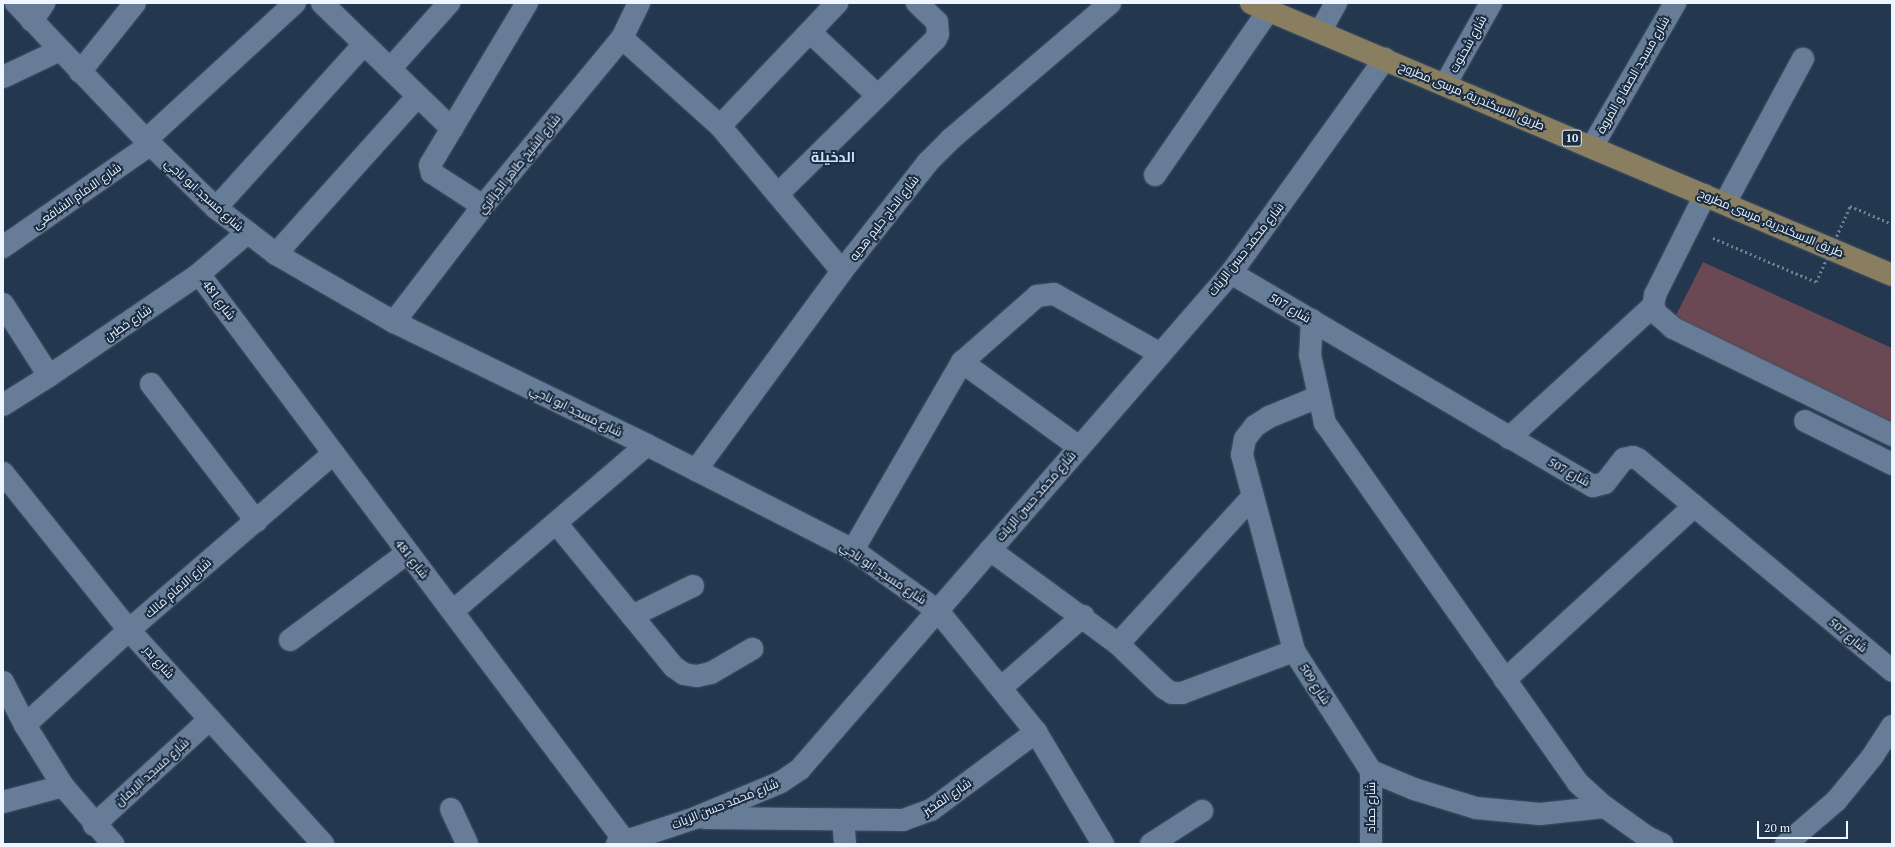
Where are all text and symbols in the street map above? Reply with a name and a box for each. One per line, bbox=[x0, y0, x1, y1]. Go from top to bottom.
street label: شارع شحتوت bbox=[1446, 13, 1490, 75]
street label: شارع مسجد الصفا و المروة bbox=[1594, 14, 1672, 136]
street label: طريق الاسكندرية, مرسى مطروح bbox=[1397, 59, 1547, 133]
street label: شارع الشيخ طاهر الجزائري bbox=[474, 111, 564, 217]
road number: 10 bbox=[1561, 129, 1583, 147]
district label: الدخيلة bbox=[811, 149, 855, 165]
street label: شارع مسجد ابو ناجي bbox=[162, 156, 246, 234]
street label: شارع الامام الشافعى bbox=[30, 160, 124, 232]
street label: شارع الحاج حليم هديه bbox=[846, 173, 922, 263]
street label: طريق الاسكندرية, مرسى مطروح bbox=[1696, 186, 1846, 260]
street label: شارع محمد حسن الزيات bbox=[1205, 200, 1287, 298]
street label: شارع 481 bbox=[200, 278, 238, 322]
street label: شارع 507 bbox=[1267, 290, 1313, 326]
street label: شارع خطين bbox=[102, 302, 154, 344]
street label: شارع مسجد ابو ناجي bbox=[527, 382, 625, 440]
street label: شارع محمد حسن الزيات bbox=[993, 448, 1079, 544]
street label: شارع 507 bbox=[1546, 455, 1592, 489]
street label: شارع 481 bbox=[392, 537, 432, 581]
street label: شارع مسجد ابو ناجي bbox=[837, 539, 929, 607]
street label: شارع الامام مالك bbox=[142, 555, 214, 621]
street label: شارع 507 bbox=[1826, 615, 1870, 655]
street label: شارع بدر bbox=[141, 643, 177, 681]
street label: شارع 509 bbox=[1297, 661, 1333, 707]
street label: شارع مسجد الايمان bbox=[112, 735, 192, 809]
street label: شارع محمد حسن الزيات bbox=[669, 776, 781, 832]
street label: شارع المخبز bbox=[920, 776, 974, 818]
street label: شارع حماد bbox=[1364, 782, 1378, 832]
scale bar bbox=[1759, 813, 1850, 839]
text: 20 m bbox=[1764, 820, 1790, 835]

